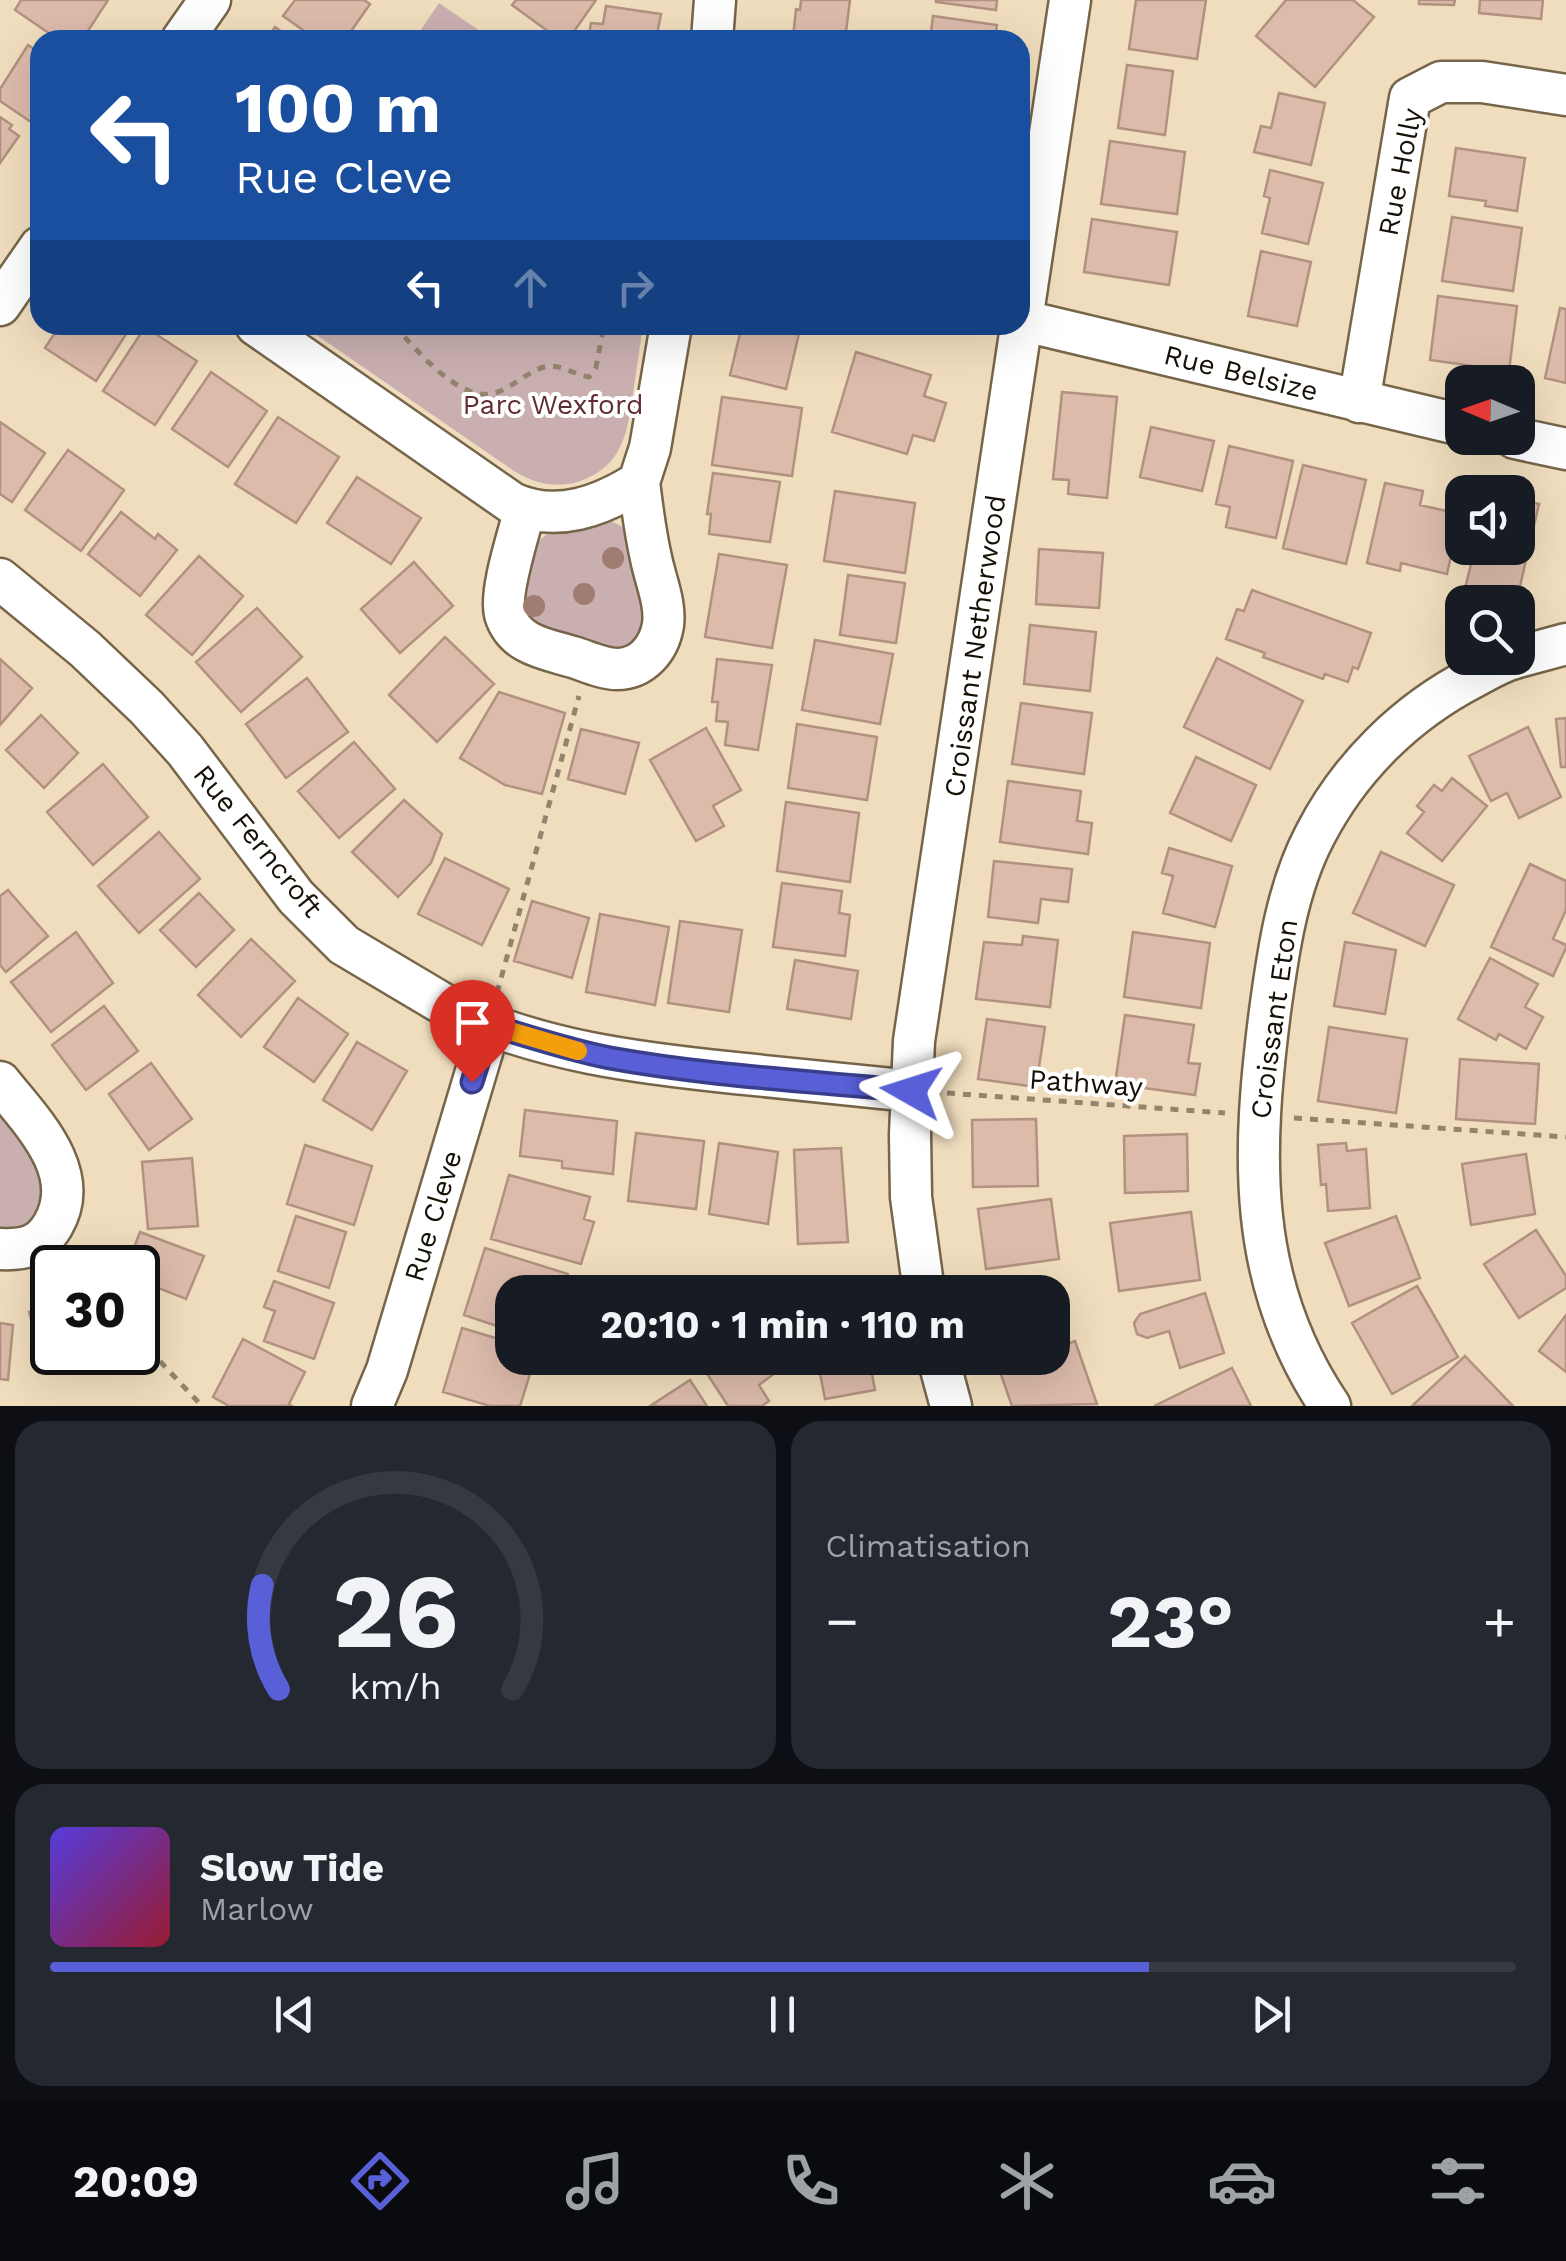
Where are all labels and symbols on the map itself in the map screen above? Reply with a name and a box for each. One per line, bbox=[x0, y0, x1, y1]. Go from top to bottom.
street label: Rue Holly bbox=[1371, 105, 1429, 239]
street label: Rue Belsize bbox=[1161, 338, 1321, 408]
north arrow bbox=[1445, 365, 1535, 455]
park label: Parc Wexford bbox=[463, 388, 643, 421]
street label: Croissant Netherwood bbox=[937, 493, 1013, 799]
street label: Rue Ferncroft bbox=[187, 758, 330, 924]
street label: Croissant Eton bbox=[1244, 917, 1304, 1121]
pin bbox=[430, 980, 515, 1083]
position arrow bbox=[859, 1039, 963, 1143]
street label: Pathway bbox=[1028, 1063, 1144, 1103]
street label: Rue Cleve bbox=[397, 1146, 469, 1286]
speed limit sign: 30 bbox=[30, 1245, 160, 1375]

